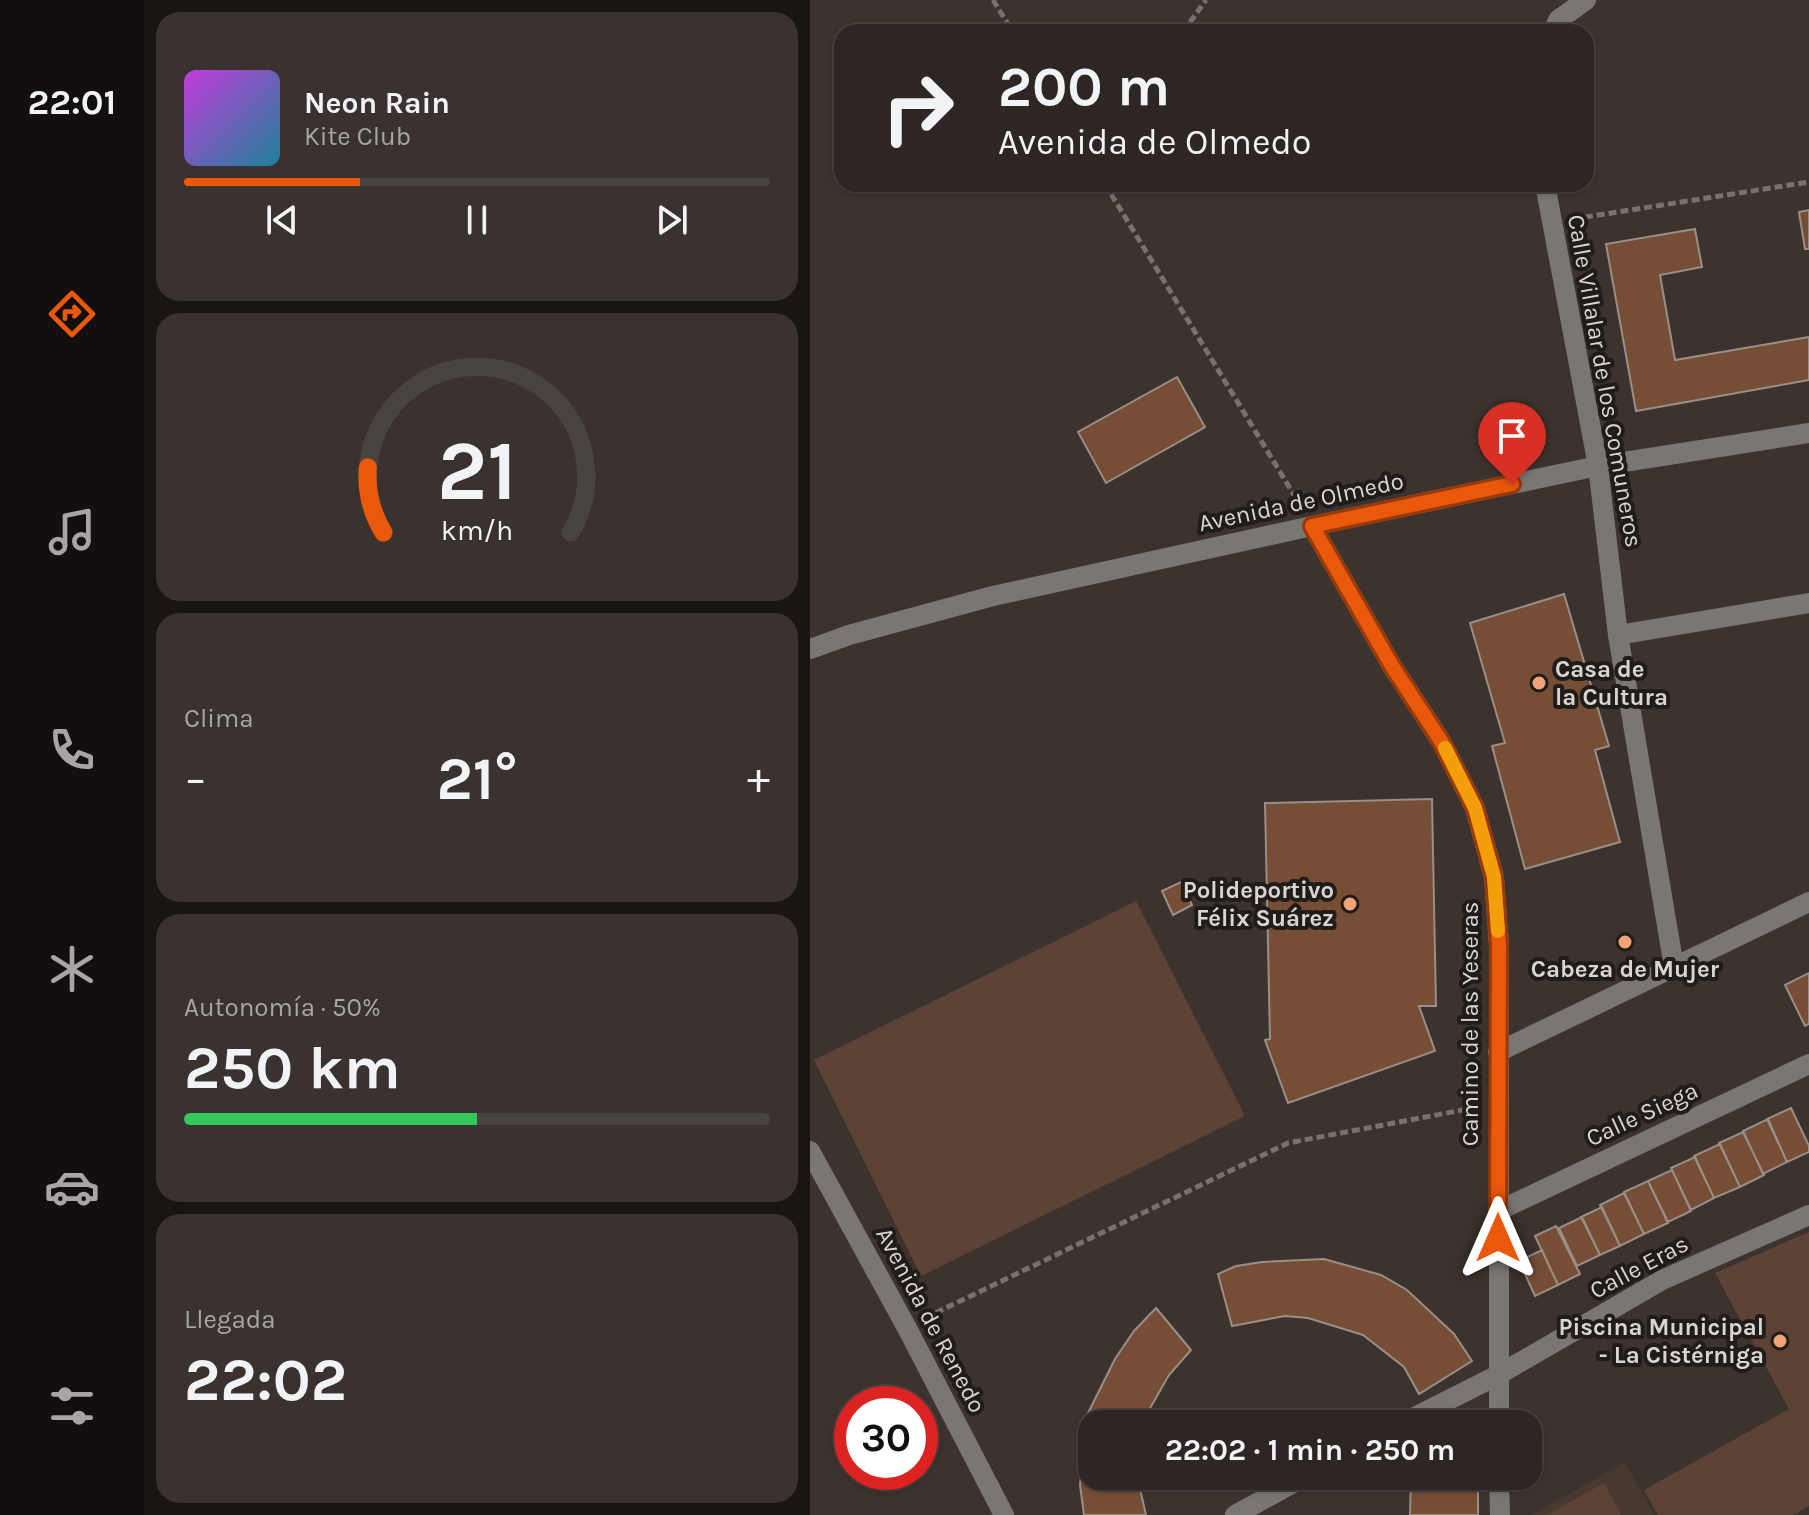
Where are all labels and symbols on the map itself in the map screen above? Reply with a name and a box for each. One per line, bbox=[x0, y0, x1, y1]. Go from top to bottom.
street label: Calle Villalar de los Comuneros bbox=[1562, 212, 1648, 550]
pin bbox=[1478, 402, 1546, 484]
street label: Avenida de Olmedo bbox=[1196, 467, 1406, 537]
place label: Casa de la Cultura bbox=[1555, 655, 1668, 711]
marker: Casa de la Cultura bbox=[1530, 674, 1548, 692]
place label: Polideportivo Félix Suárez bbox=[1183, 876, 1334, 932]
marker: Polideportivo Félix Suárez bbox=[1341, 895, 1359, 913]
street label: Camino de las Yeseras bbox=[1456, 902, 1484, 1146]
marker: Cabeza de Mujer bbox=[1616, 933, 1634, 951]
place label: Cabeza de Mujer bbox=[1531, 955, 1720, 983]
street label: Calle Siega bbox=[1582, 1076, 1702, 1152]
position arrow bbox=[1456, 1196, 1540, 1280]
street label: Avenida de Renedo bbox=[870, 1223, 992, 1417]
street label: Calle Eras bbox=[1585, 1229, 1693, 1305]
place label: Piscina Municipal - La Cistérniga bbox=[1558, 1313, 1764, 1369]
marker: Piscina Municipal - La Cistérniga bbox=[1771, 1332, 1789, 1350]
speed limit sign: 30 bbox=[834, 1386, 938, 1490]

